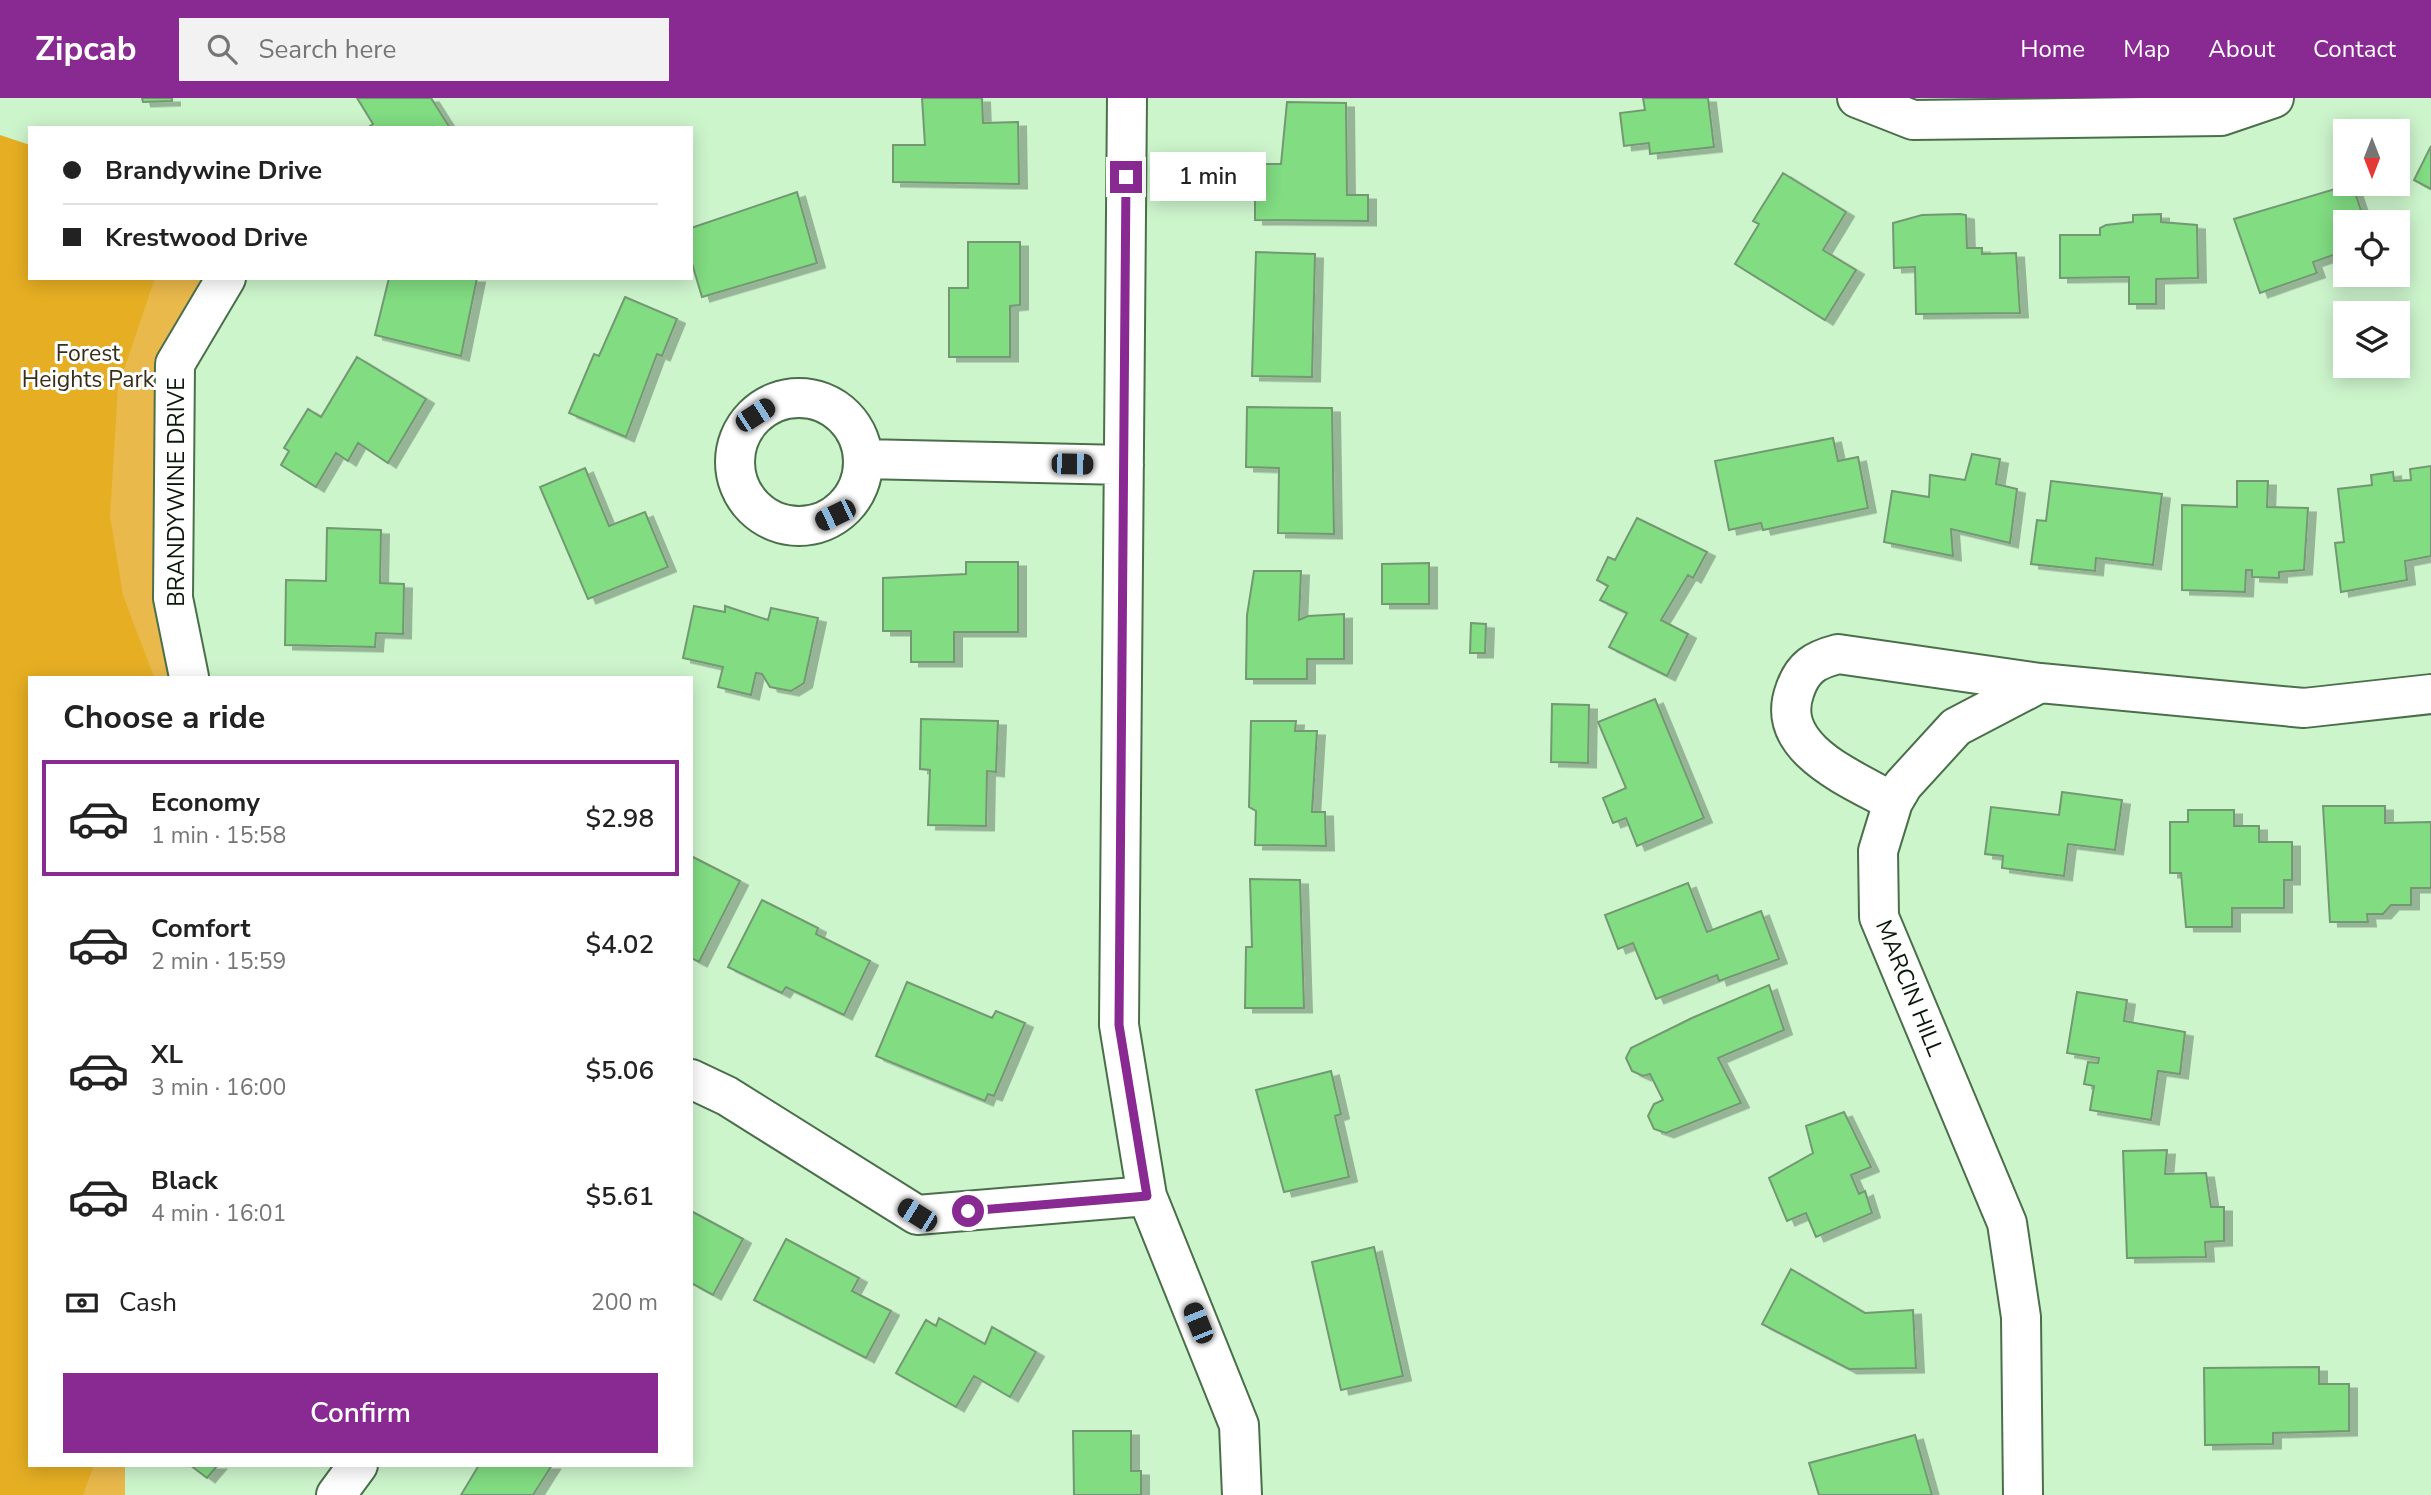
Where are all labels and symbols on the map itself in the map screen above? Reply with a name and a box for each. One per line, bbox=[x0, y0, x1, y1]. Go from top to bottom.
north arrow bbox=[2333, 119, 2410, 196]
callout: 1 min bbox=[1150, 153, 1266, 202]
route end bbox=[1110, 161, 1142, 193]
park label: Forest Heights Park bbox=[22, 338, 155, 395]
street label: BRANDYWINE DRIVE bbox=[161, 377, 192, 607]
car bbox=[732, 395, 779, 435]
car bbox=[1051, 453, 1094, 475]
car bbox=[812, 496, 859, 534]
street label: MARCIN HILL bbox=[1868, 915, 1951, 1061]
car bbox=[894, 1195, 941, 1235]
route start bbox=[952, 1195, 984, 1227]
car bbox=[1181, 1300, 1216, 1346]

